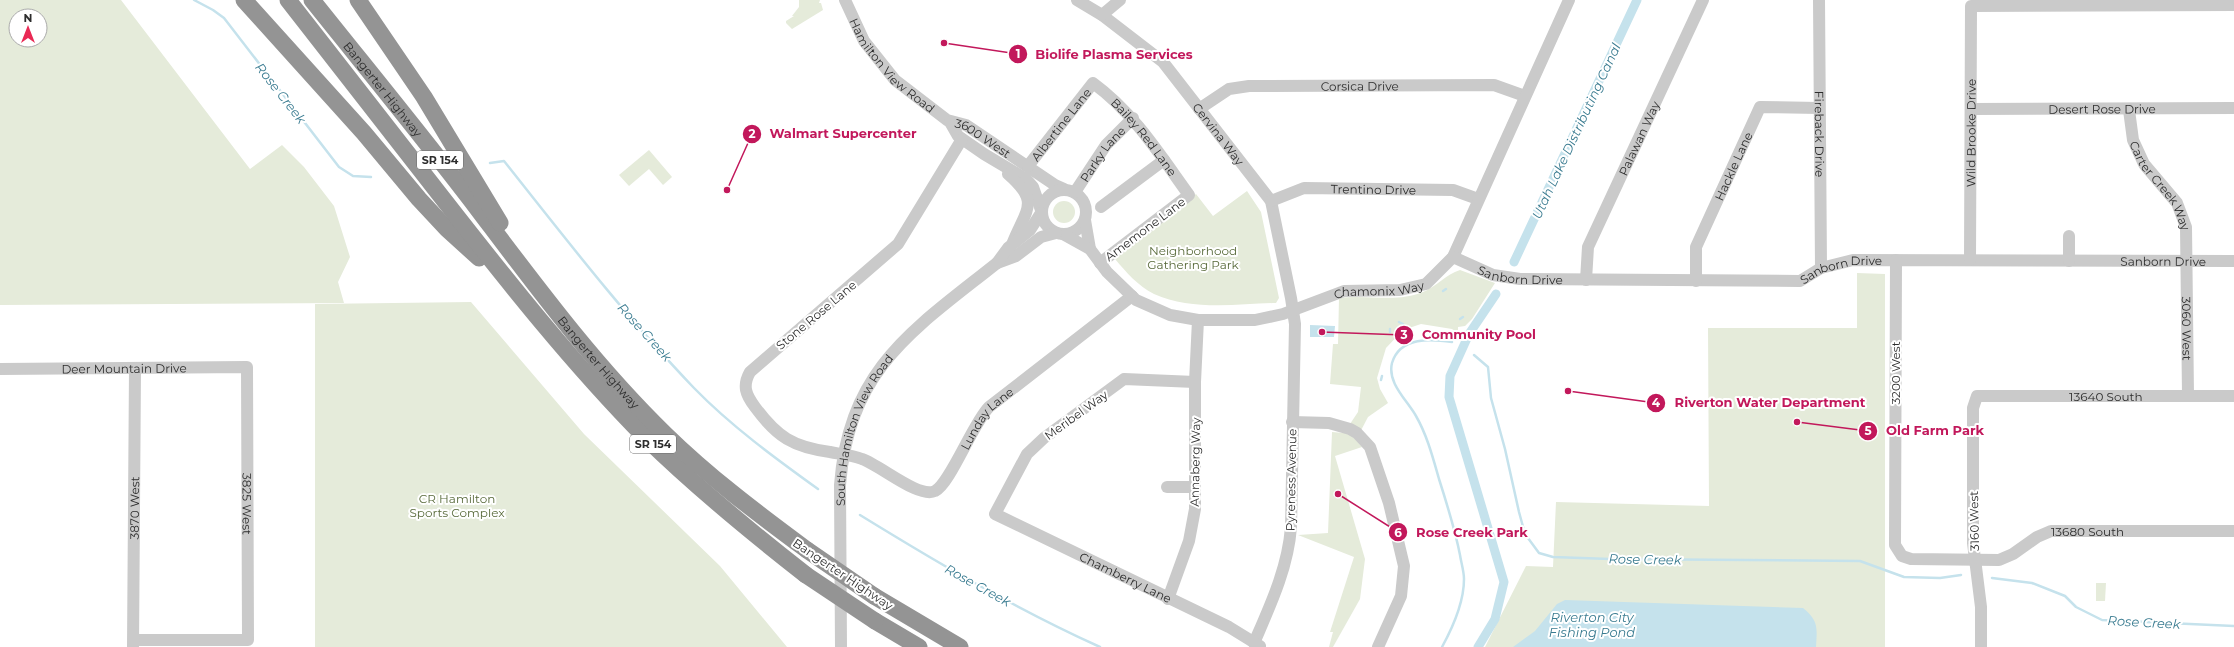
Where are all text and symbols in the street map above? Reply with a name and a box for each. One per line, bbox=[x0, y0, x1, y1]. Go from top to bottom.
north arrow bbox=[8, 8, 48, 48]
text: N bbox=[24, 11, 32, 25]
street label: Hamilton View Road bbox=[847, 15, 938, 116]
street label: Bangerter Highway bbox=[341, 38, 426, 140]
water label: Utah Lake Distributing Canal bbox=[1528, 40, 1624, 221]
callout: Biolife Plasma Services bbox=[1008, 42, 1201, 67]
text: 1 bbox=[1016, 46, 1020, 61]
text: Biolife Plasma Services bbox=[1035, 46, 1193, 62]
water label: Rose Creek bbox=[252, 59, 311, 128]
street label: Corsica Drive bbox=[1321, 78, 1399, 93]
street label: Wild Brooke Drive bbox=[1963, 79, 1978, 187]
street label: Albertine Lane bbox=[1028, 85, 1094, 164]
street label: Fireback Drive bbox=[1812, 91, 1828, 177]
street label: Bailey Red Lane bbox=[1108, 94, 1180, 179]
street label: Palawan Way bbox=[1615, 98, 1663, 178]
street label: Cervina Way bbox=[1190, 100, 1248, 168]
street label: Desert Rose Drive bbox=[2048, 101, 2156, 116]
street label: 3600 West bbox=[953, 115, 1014, 161]
callout: Walmart Supercenter bbox=[742, 121, 925, 146]
street label: Parky Lane bbox=[1076, 123, 1128, 185]
text: Walmart Supercenter bbox=[769, 125, 917, 141]
text: 2 bbox=[748, 126, 756, 141]
street label: Hackle Lane bbox=[1711, 129, 1755, 203]
street label: Carter Creek Way bbox=[2127, 138, 2194, 233]
road number: SR 154 bbox=[417, 151, 463, 169]
street label: Trentino Drive bbox=[1331, 181, 1416, 197]
street label: Amemone Lane bbox=[1102, 194, 1188, 264]
park label: Neighborhood Gathering Park bbox=[1147, 243, 1240, 272]
street label: Sanborn Drive bbox=[1797, 252, 1882, 287]
street label: Sanborn Drive bbox=[2120, 253, 2206, 268]
street label: Sanborn Drive bbox=[1476, 262, 1563, 287]
street label: Stone Rose Lane bbox=[773, 277, 859, 353]
street label: Chamonix Way bbox=[1331, 277, 1426, 302]
street label: 3060 West bbox=[2179, 297, 2195, 361]
water label: Rose Creek bbox=[615, 300, 676, 365]
street label: Bangerter Highway bbox=[555, 313, 643, 412]
callout: Community Pool bbox=[1394, 322, 1543, 347]
text: Community Pool bbox=[1422, 326, 1536, 342]
text: 3 bbox=[1399, 327, 1408, 342]
street label: 3200 West bbox=[1888, 341, 1903, 405]
street label: South Hamilton View Road bbox=[832, 351, 896, 506]
street label: Deer Mountain Drive bbox=[61, 360, 187, 376]
street label: Lunday Lane bbox=[957, 384, 1016, 452]
street label: Meribel Way bbox=[1041, 387, 1111, 443]
street label: 13640 South bbox=[2069, 389, 2143, 404]
callout: Riverton Water Department bbox=[1646, 390, 1873, 415]
text: Riverton Water Department bbox=[1675, 394, 1866, 410]
text: 4 bbox=[1652, 395, 1661, 410]
street label: Annaberg Way bbox=[1187, 417, 1203, 507]
callout: Old Farm Park bbox=[1858, 418, 1992, 443]
text: Old Farm Park bbox=[1886, 422, 1984, 438]
text: 5 bbox=[1864, 423, 1872, 438]
street label: Pyreness Avenue bbox=[1283, 429, 1299, 531]
road number: SR 154 bbox=[630, 435, 676, 453]
street label: 3825 West bbox=[240, 473, 255, 535]
street label: 3870 West bbox=[126, 476, 142, 540]
park label: CR Hamilton Sports Complex bbox=[409, 491, 505, 520]
street label: 3160 West bbox=[1966, 491, 1982, 551]
callout: Rose Creek Park bbox=[1388, 520, 1536, 545]
text: Rose Creek Park bbox=[1416, 524, 1528, 540]
street label: 13680 South bbox=[2051, 524, 2124, 539]
text: 6 bbox=[1394, 525, 1402, 540]
street label: Bangerter Highway bbox=[790, 535, 896, 613]
street label: Chamberry Lane bbox=[1077, 549, 1174, 606]
water label: Rose Creek bbox=[1608, 550, 1683, 568]
water label: Rose Creek bbox=[942, 560, 1015, 610]
water label: Riverton City Fishing Pond bbox=[1549, 609, 1635, 640]
water label: Rose Creek bbox=[2107, 612, 2182, 632]

